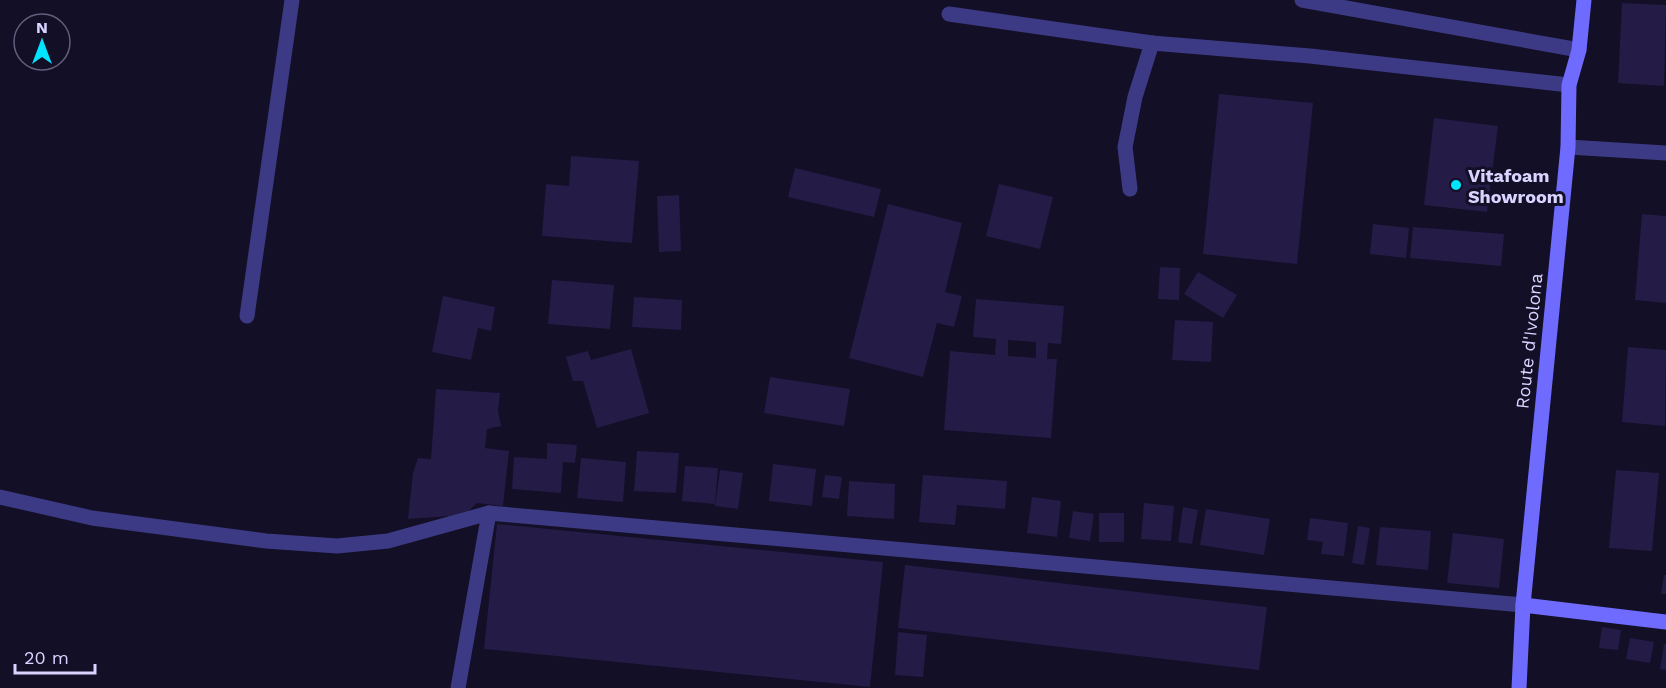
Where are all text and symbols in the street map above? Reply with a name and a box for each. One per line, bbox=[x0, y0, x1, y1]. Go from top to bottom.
north arrow bbox=[12, 12, 72, 72]
text: N bbox=[36, 18, 48, 37]
place label: Vitafoam Showroom bbox=[1468, 165, 1564, 207]
marker: Vitafoam Showroom bbox=[1449, 178, 1463, 192]
street label: Route d'Ivolona bbox=[1511, 272, 1547, 410]
scale bar bbox=[15, 637, 94, 675]
text: 20 m bbox=[24, 647, 69, 668]

